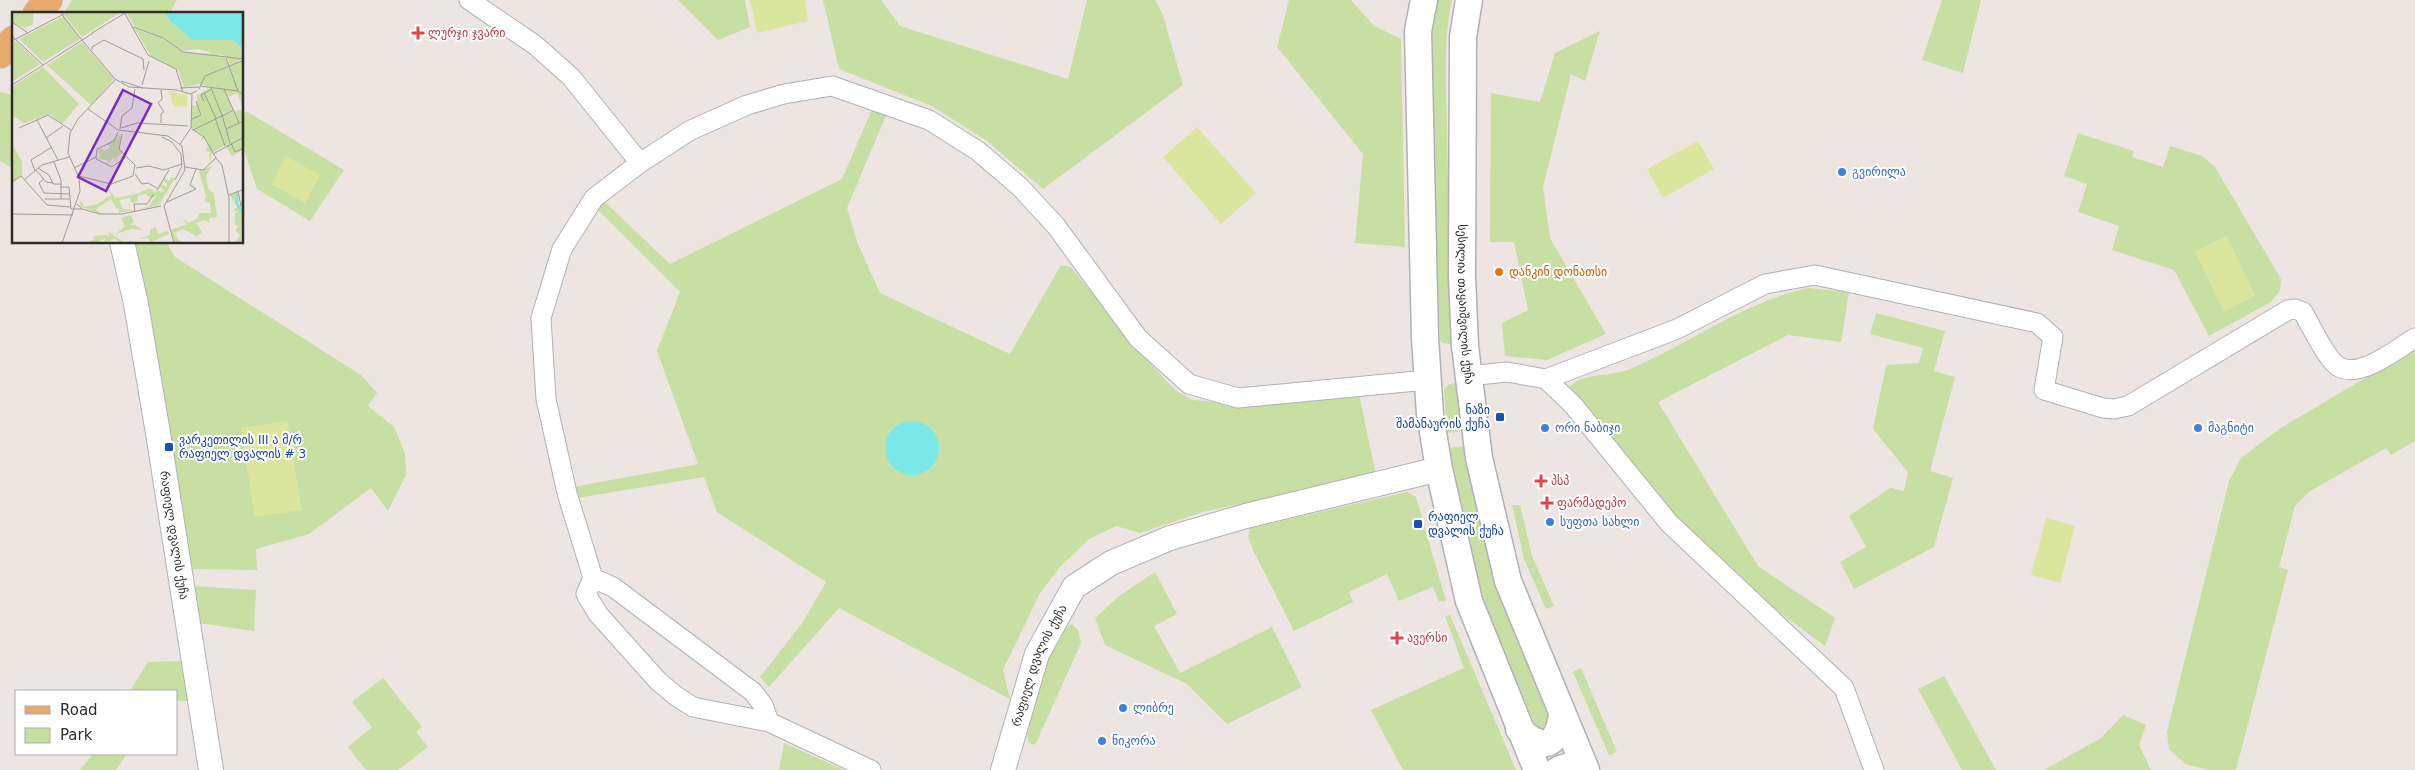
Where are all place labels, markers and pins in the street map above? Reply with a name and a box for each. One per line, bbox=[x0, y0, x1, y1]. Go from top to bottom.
place label: ლურჯი ჯვარი bbox=[428, 26, 506, 40]
marker: ლურჯი ჯვარი bbox=[412, 27, 424, 39]
place label: გვირილა bbox=[1852, 165, 1906, 179]
marker: გვირილა bbox=[1836, 166, 1848, 178]
place label: დანკინ დონათსი bbox=[1509, 265, 1607, 279]
marker: დანკინ დონათსი bbox=[1493, 266, 1505, 278]
place label: ნაზი შამანაურის ქუჩა bbox=[1396, 403, 1490, 431]
marker: ნაზი შამანაურის ქუჩა bbox=[1494, 411, 1506, 423]
place label: ორი ნაბიჯი bbox=[1555, 421, 1620, 435]
place label: მაგნიტი bbox=[2208, 421, 2254, 435]
marker: ორი ნაბიჯი bbox=[1539, 422, 1551, 434]
marker: მაგნიტი bbox=[2192, 422, 2204, 434]
place label: ვარკეთილის III ა მ/რ რაფიელ დვალის # 3 bbox=[179, 433, 306, 461]
marker: ვარკეთილის III ა მ/რ რაფიელ დვალის # 3 bbox=[163, 441, 175, 453]
place label: პსპ bbox=[1551, 474, 1569, 488]
marker: პსპ bbox=[1535, 475, 1547, 487]
place label: ფარმადეპო bbox=[1557, 496, 1626, 510]
marker: ფარმადეპო bbox=[1541, 497, 1553, 509]
place label: რაფიელ დვალის ქუჩა bbox=[1428, 510, 1504, 538]
place label: სუფთა სახლი bbox=[1560, 515, 1640, 529]
marker: სუფთა სახლი bbox=[1544, 516, 1556, 528]
marker: რაფიელ დვალის ქუჩა bbox=[1412, 518, 1424, 530]
place label: ავერსი bbox=[1407, 631, 1447, 645]
marker: ავერსი bbox=[1391, 632, 1403, 644]
place label: ლიბრე bbox=[1133, 701, 1174, 715]
marker: ლიბრე bbox=[1117, 702, 1129, 714]
place label: ნიკორა bbox=[1112, 734, 1156, 748]
marker: ნიკორა bbox=[1096, 735, 1108, 747]

